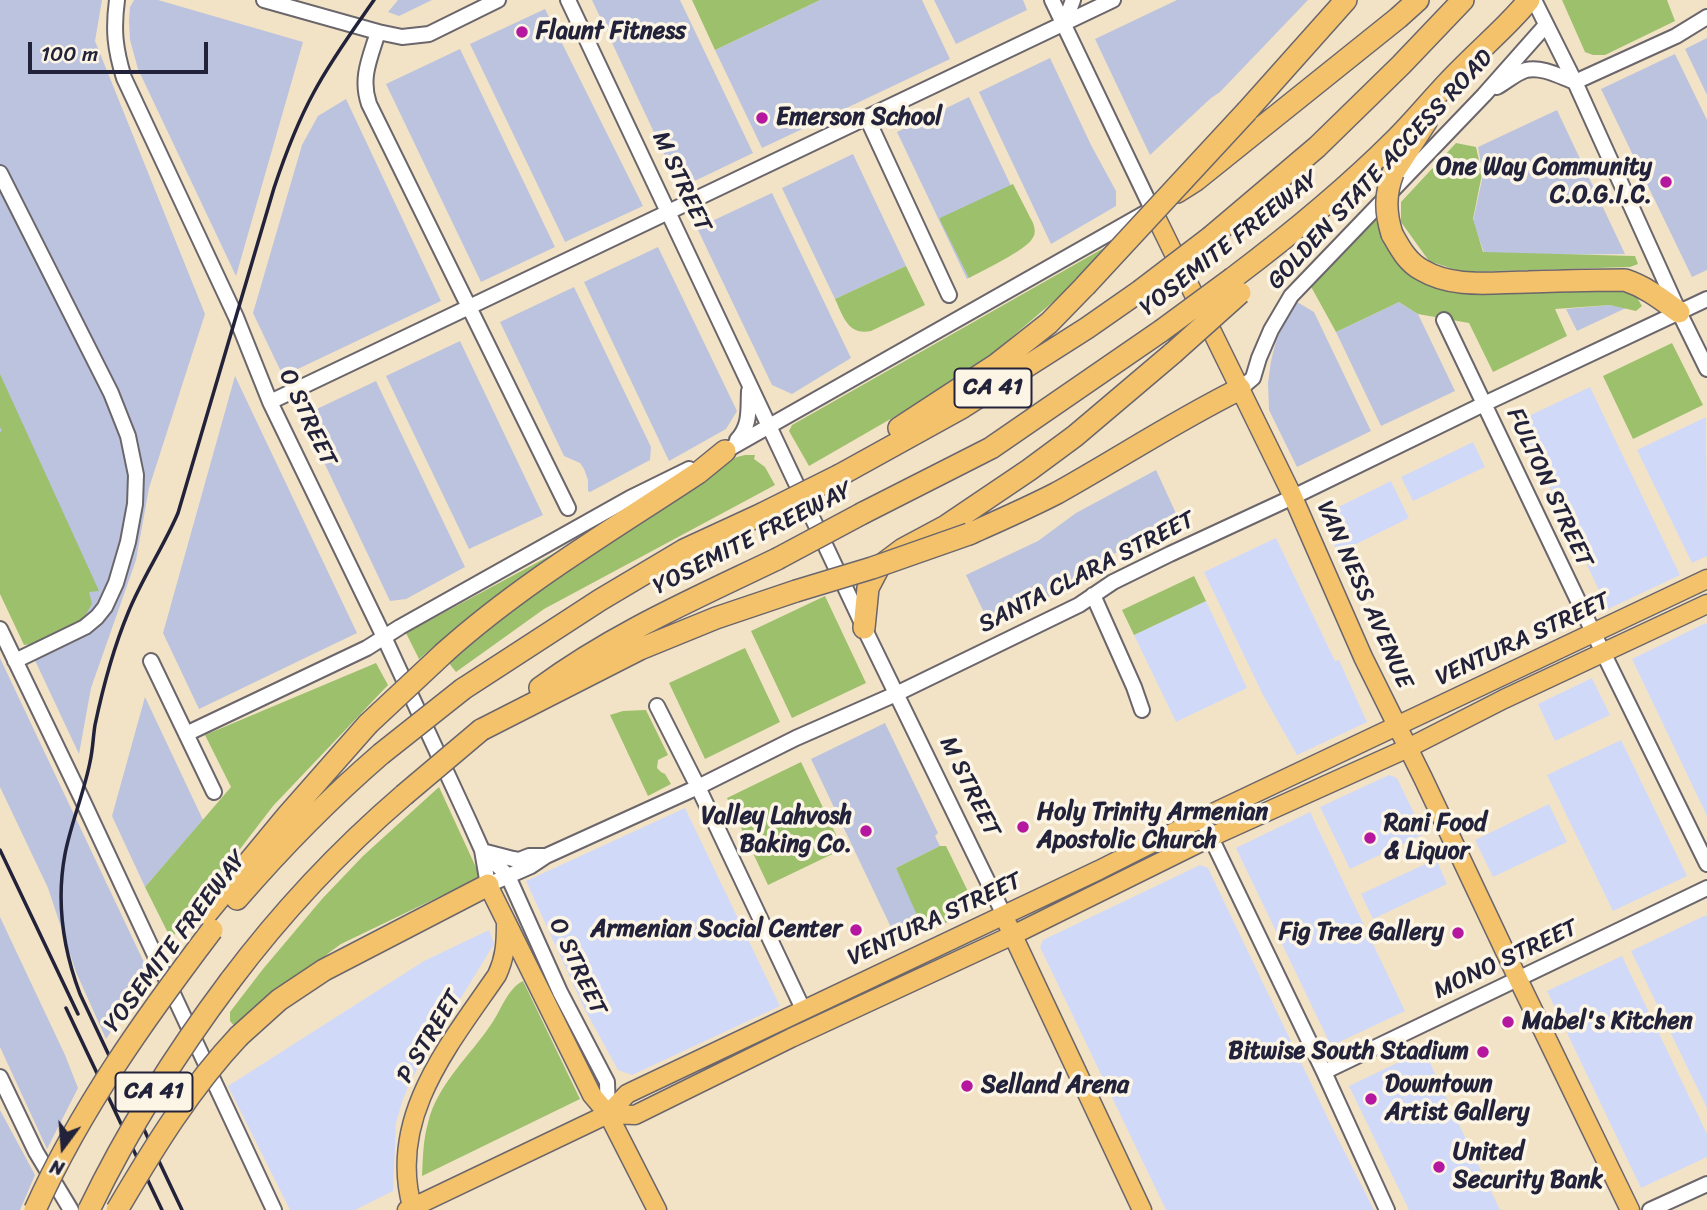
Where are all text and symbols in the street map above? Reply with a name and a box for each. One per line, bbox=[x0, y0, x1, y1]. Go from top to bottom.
place label: Flaunt Fitness bbox=[536, 18, 686, 46]
marker: Flaunt Fitness bbox=[514, 24, 530, 40]
scale bar bbox=[32, 28, 212, 72]
text: 100 m bbox=[41, 35, 98, 73]
street label: GOLDEN STATE ACCESS ROAD bbox=[1262, 44, 1500, 296]
place label: Emerson School bbox=[776, 104, 942, 132]
marker: Emerson School bbox=[754, 110, 770, 126]
street label: M STREET bbox=[645, 127, 717, 237]
place label: One Way Community C.O.G.I.C. bbox=[1436, 154, 1652, 210]
street label: YOSEMITE FREEWAY bbox=[1135, 165, 1325, 323]
marker: One Way Community C.O.G.I.C. bbox=[1658, 174, 1674, 190]
street label: O STREET bbox=[272, 365, 342, 471]
road number: CA 41 bbox=[954, 368, 1032, 408]
street label: FULTON STREET bbox=[1500, 404, 1598, 572]
street label: YOSEMITE FREEWAY bbox=[649, 476, 857, 602]
street label: VAN NESS AVENUE bbox=[1310, 497, 1418, 693]
street label: SANTA CLARA STREET bbox=[974, 506, 1200, 640]
street label: VENTURA STREET bbox=[1431, 587, 1615, 693]
street label: M STREET bbox=[932, 732, 1006, 842]
place label: Holy Trinity Armenian Apostolic Church bbox=[1037, 799, 1268, 855]
place label: Valley Lahvosh Baking Co. bbox=[701, 803, 852, 859]
place label: Rani Food & Liquor bbox=[1384, 810, 1487, 866]
marker: Holy Trinity Armenian Apostolic Church bbox=[1015, 819, 1031, 835]
marker: Valley Lahvosh Baking Co. bbox=[858, 823, 874, 839]
marker: Rani Food & Liquor bbox=[1362, 830, 1378, 846]
street label: YOSEMITE FREEWAY bbox=[98, 846, 254, 1038]
street label: VENTURA STREET bbox=[843, 867, 1027, 973]
street label: O STREET bbox=[542, 914, 612, 1020]
street label: MONO STREET bbox=[1429, 914, 1583, 1006]
place label: Armenian Social Center bbox=[591, 916, 842, 944]
place label: Fig Tree Gallery bbox=[1279, 919, 1444, 947]
marker: Armenian Social Center bbox=[848, 922, 864, 938]
marker: Fig Tree Gallery bbox=[1450, 925, 1466, 941]
street label: P STREET bbox=[391, 985, 469, 1089]
place label: Mabel's Kitchen bbox=[1522, 1008, 1693, 1036]
marker: Mabel's Kitchen bbox=[1500, 1014, 1516, 1030]
place label: Bitwise South Stadium bbox=[1228, 1038, 1469, 1066]
marker: Bitwise South Stadium bbox=[1475, 1044, 1491, 1060]
place label: Downtown Artist Gallery bbox=[1385, 1071, 1530, 1127]
road number: CA 41 bbox=[116, 1072, 192, 1112]
place label: Selland Arena bbox=[981, 1072, 1129, 1100]
marker: Selland Arena bbox=[959, 1078, 975, 1094]
marker: Downtown Artist Gallery bbox=[1363, 1091, 1379, 1107]
north arrow bbox=[28, 1112, 98, 1182]
place label: United Security Bank bbox=[1453, 1139, 1603, 1195]
text: N bbox=[46, 1150, 68, 1185]
marker: United Security Bank bbox=[1431, 1159, 1447, 1175]

